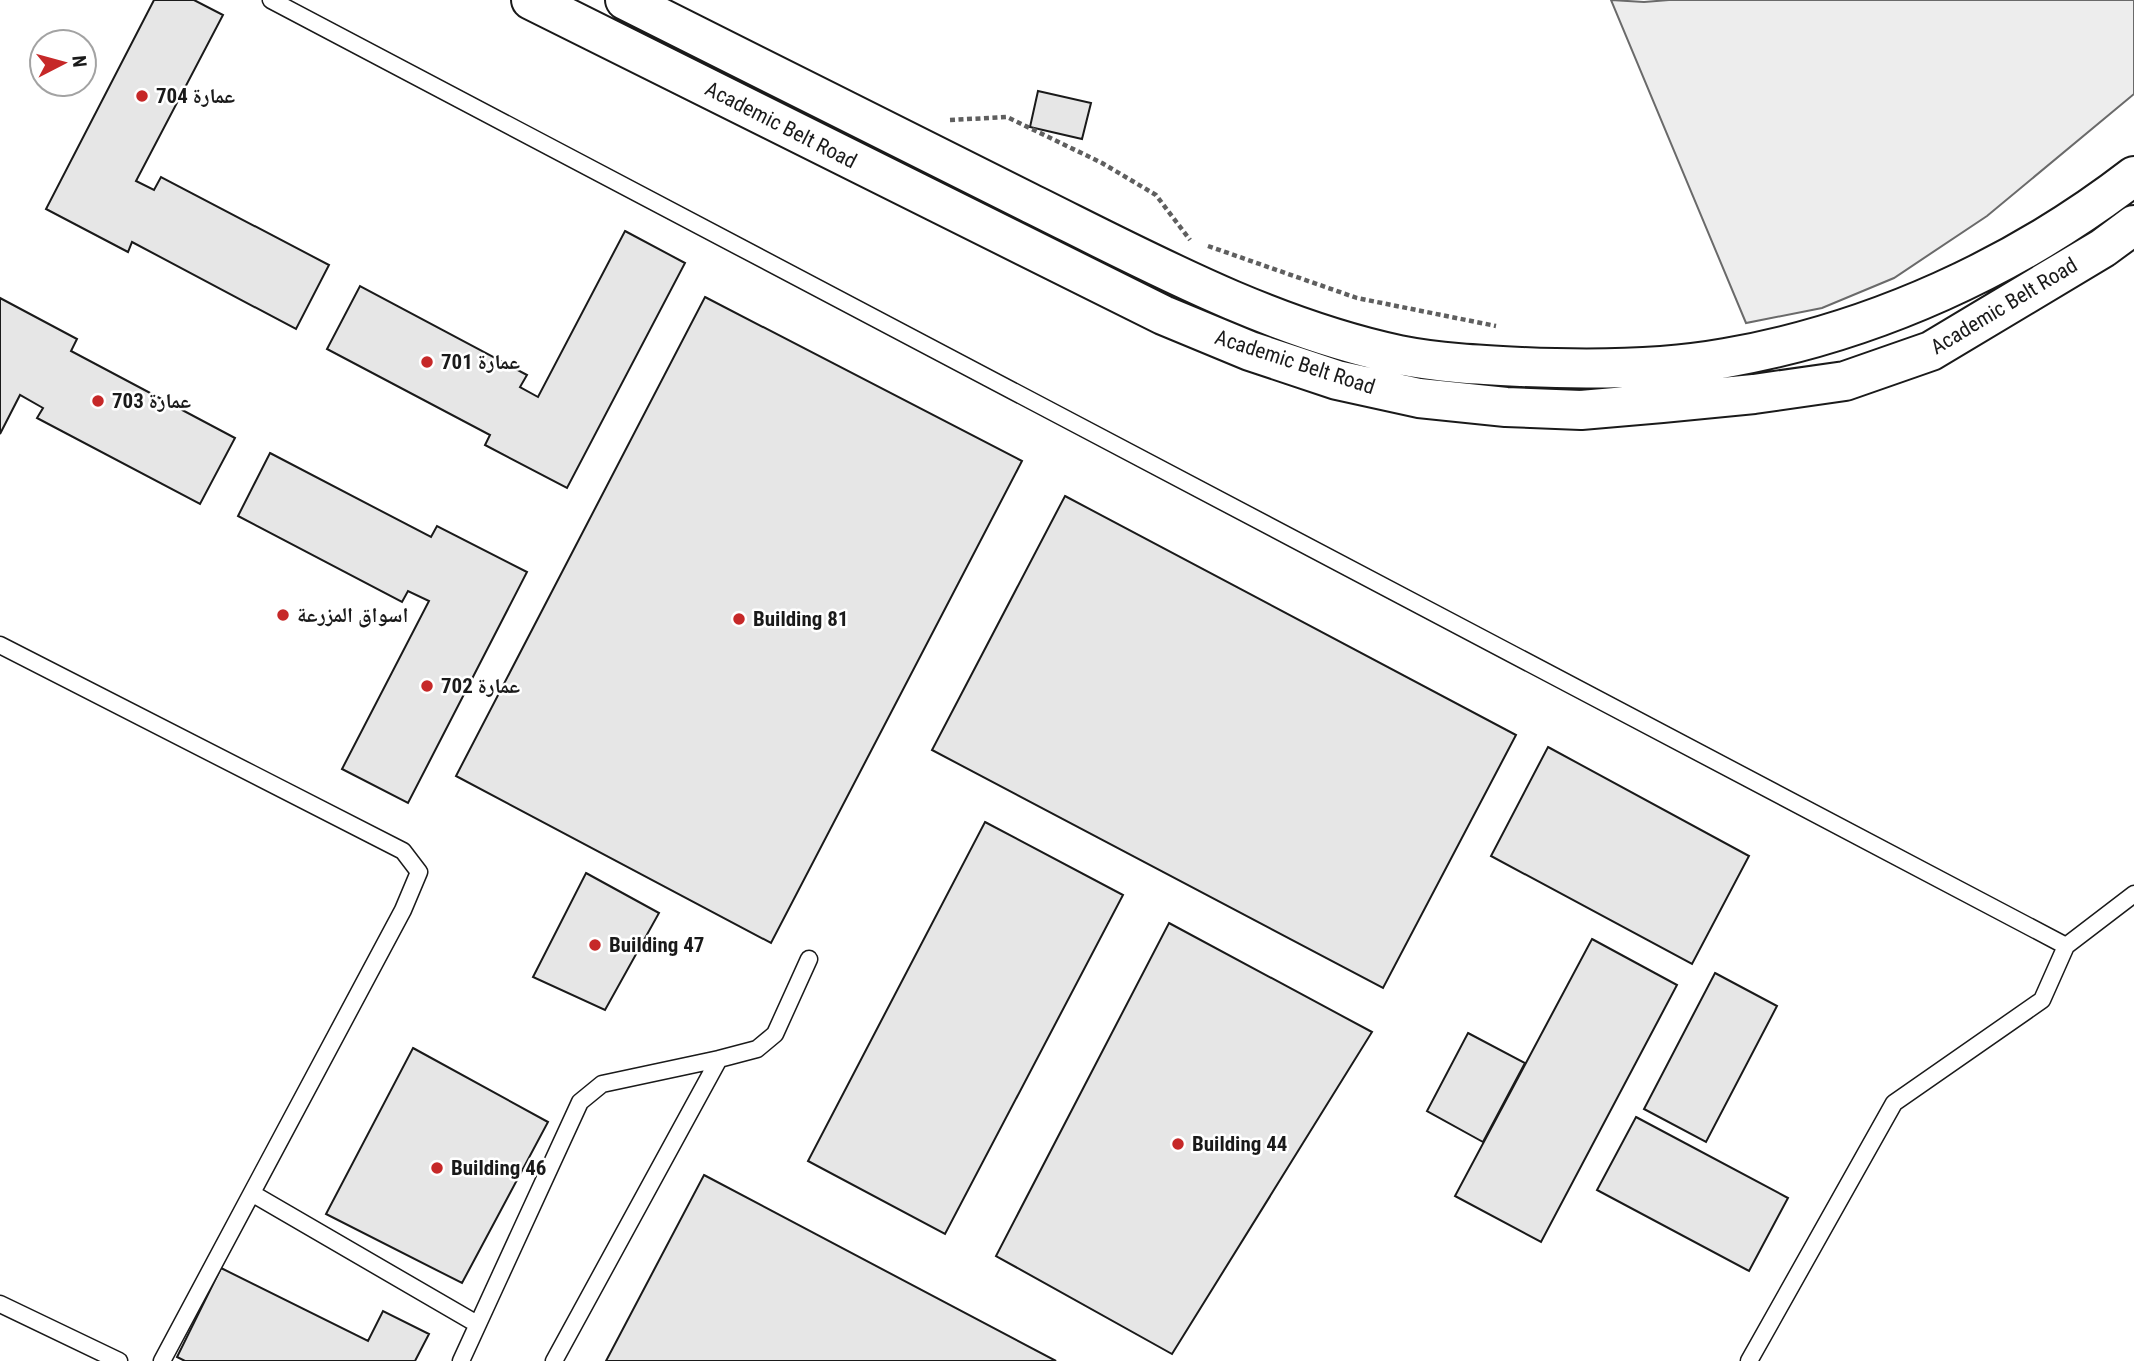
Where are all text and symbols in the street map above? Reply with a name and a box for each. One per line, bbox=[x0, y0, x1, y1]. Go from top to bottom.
north arrow bbox=[28, 28, 98, 98]
text: N bbox=[67, 54, 91, 68]
street label: Academic Belt Road bbox=[701, 76, 861, 174]
place label: عمارة 704 bbox=[156, 84, 235, 108]
marker: عمارة 704 bbox=[134, 88, 150, 104]
street label: Academic Belt Road bbox=[1926, 253, 2082, 359]
street label: Academic Belt Road bbox=[1212, 325, 1378, 399]
place label: عمارة 701 bbox=[441, 350, 520, 374]
marker: عمارة 701 bbox=[419, 354, 435, 370]
place label: عمارة 703 bbox=[112, 389, 191, 413]
marker: عمارة 703 bbox=[90, 393, 106, 409]
place label: اسواق المزرعة bbox=[297, 603, 408, 628]
marker: اسواق المزرعة bbox=[275, 607, 291, 623]
place label: Building 81 bbox=[753, 607, 848, 631]
marker: Building 81 bbox=[731, 611, 747, 627]
place label: عمارة 702 bbox=[441, 674, 520, 698]
marker: عمارة 702 bbox=[419, 678, 435, 694]
place label: Building 47 bbox=[609, 933, 704, 957]
marker: Building 47 bbox=[587, 937, 603, 953]
place label: Building 44 bbox=[1192, 1132, 1287, 1156]
marker: Building 44 bbox=[1170, 1136, 1186, 1152]
place label: Building 46 bbox=[451, 1156, 546, 1180]
marker: Building 46 bbox=[429, 1160, 445, 1176]

